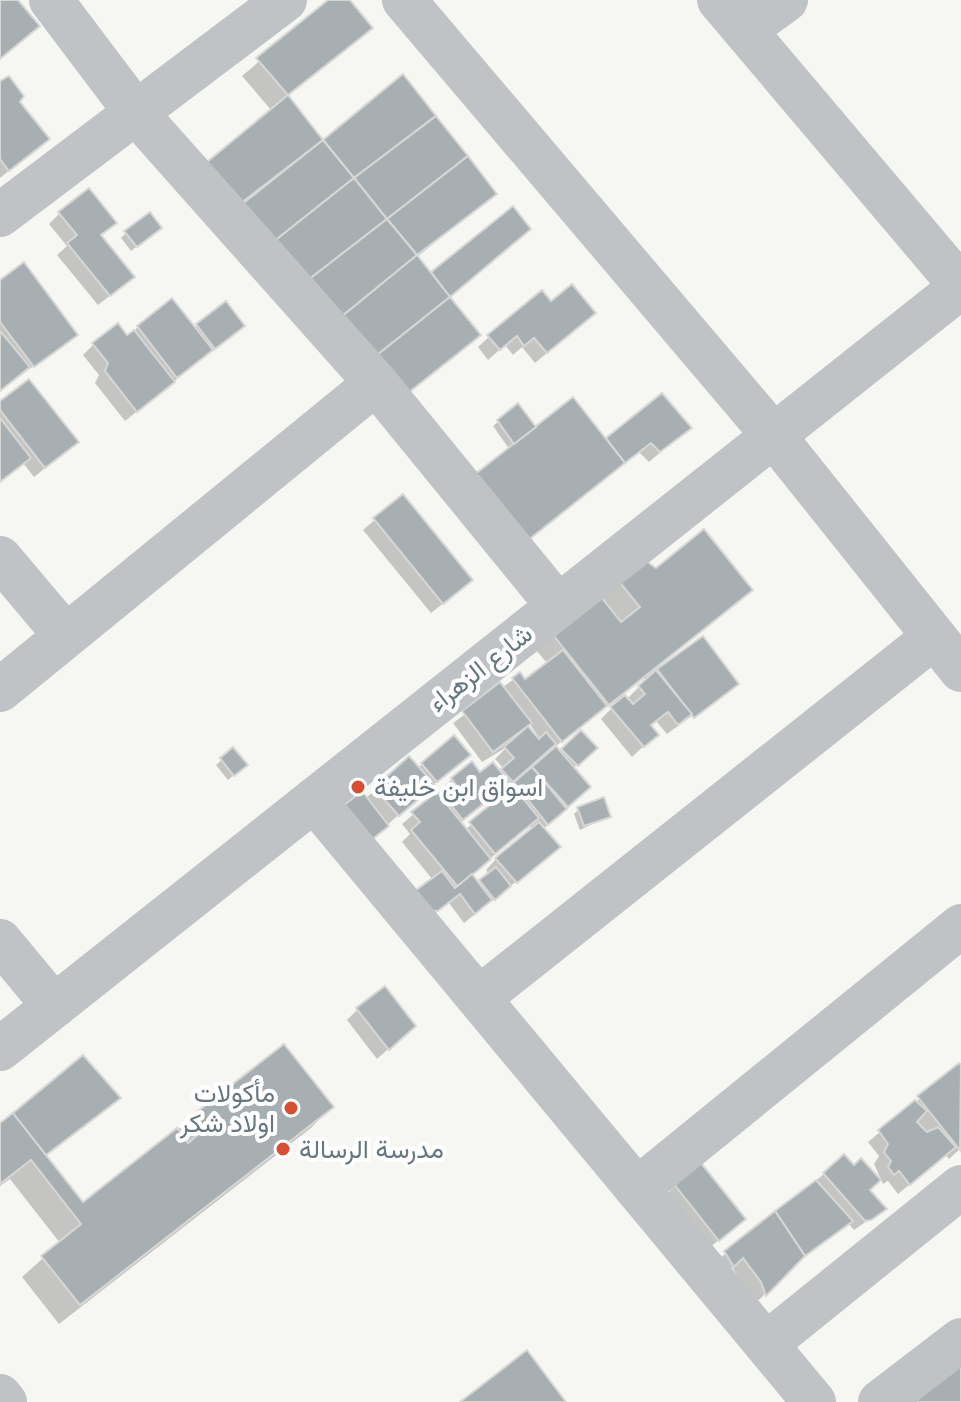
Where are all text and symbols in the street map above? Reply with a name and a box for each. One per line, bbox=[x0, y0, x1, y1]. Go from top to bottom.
street label: شارع الزهراء bbox=[422, 618, 540, 720]
place label: اسواق ابن خليفة bbox=[374, 772, 543, 803]
marker: اسواق ابن خليفة bbox=[349, 778, 367, 796]
place label: مأكولات اولاد شكر bbox=[179, 1078, 275, 1139]
marker: مأكولات اولاد شكر bbox=[282, 1099, 300, 1117]
place label: مدرسة الرسالة bbox=[299, 1134, 444, 1165]
marker: مدرسة الرسالة bbox=[274, 1140, 292, 1158]

